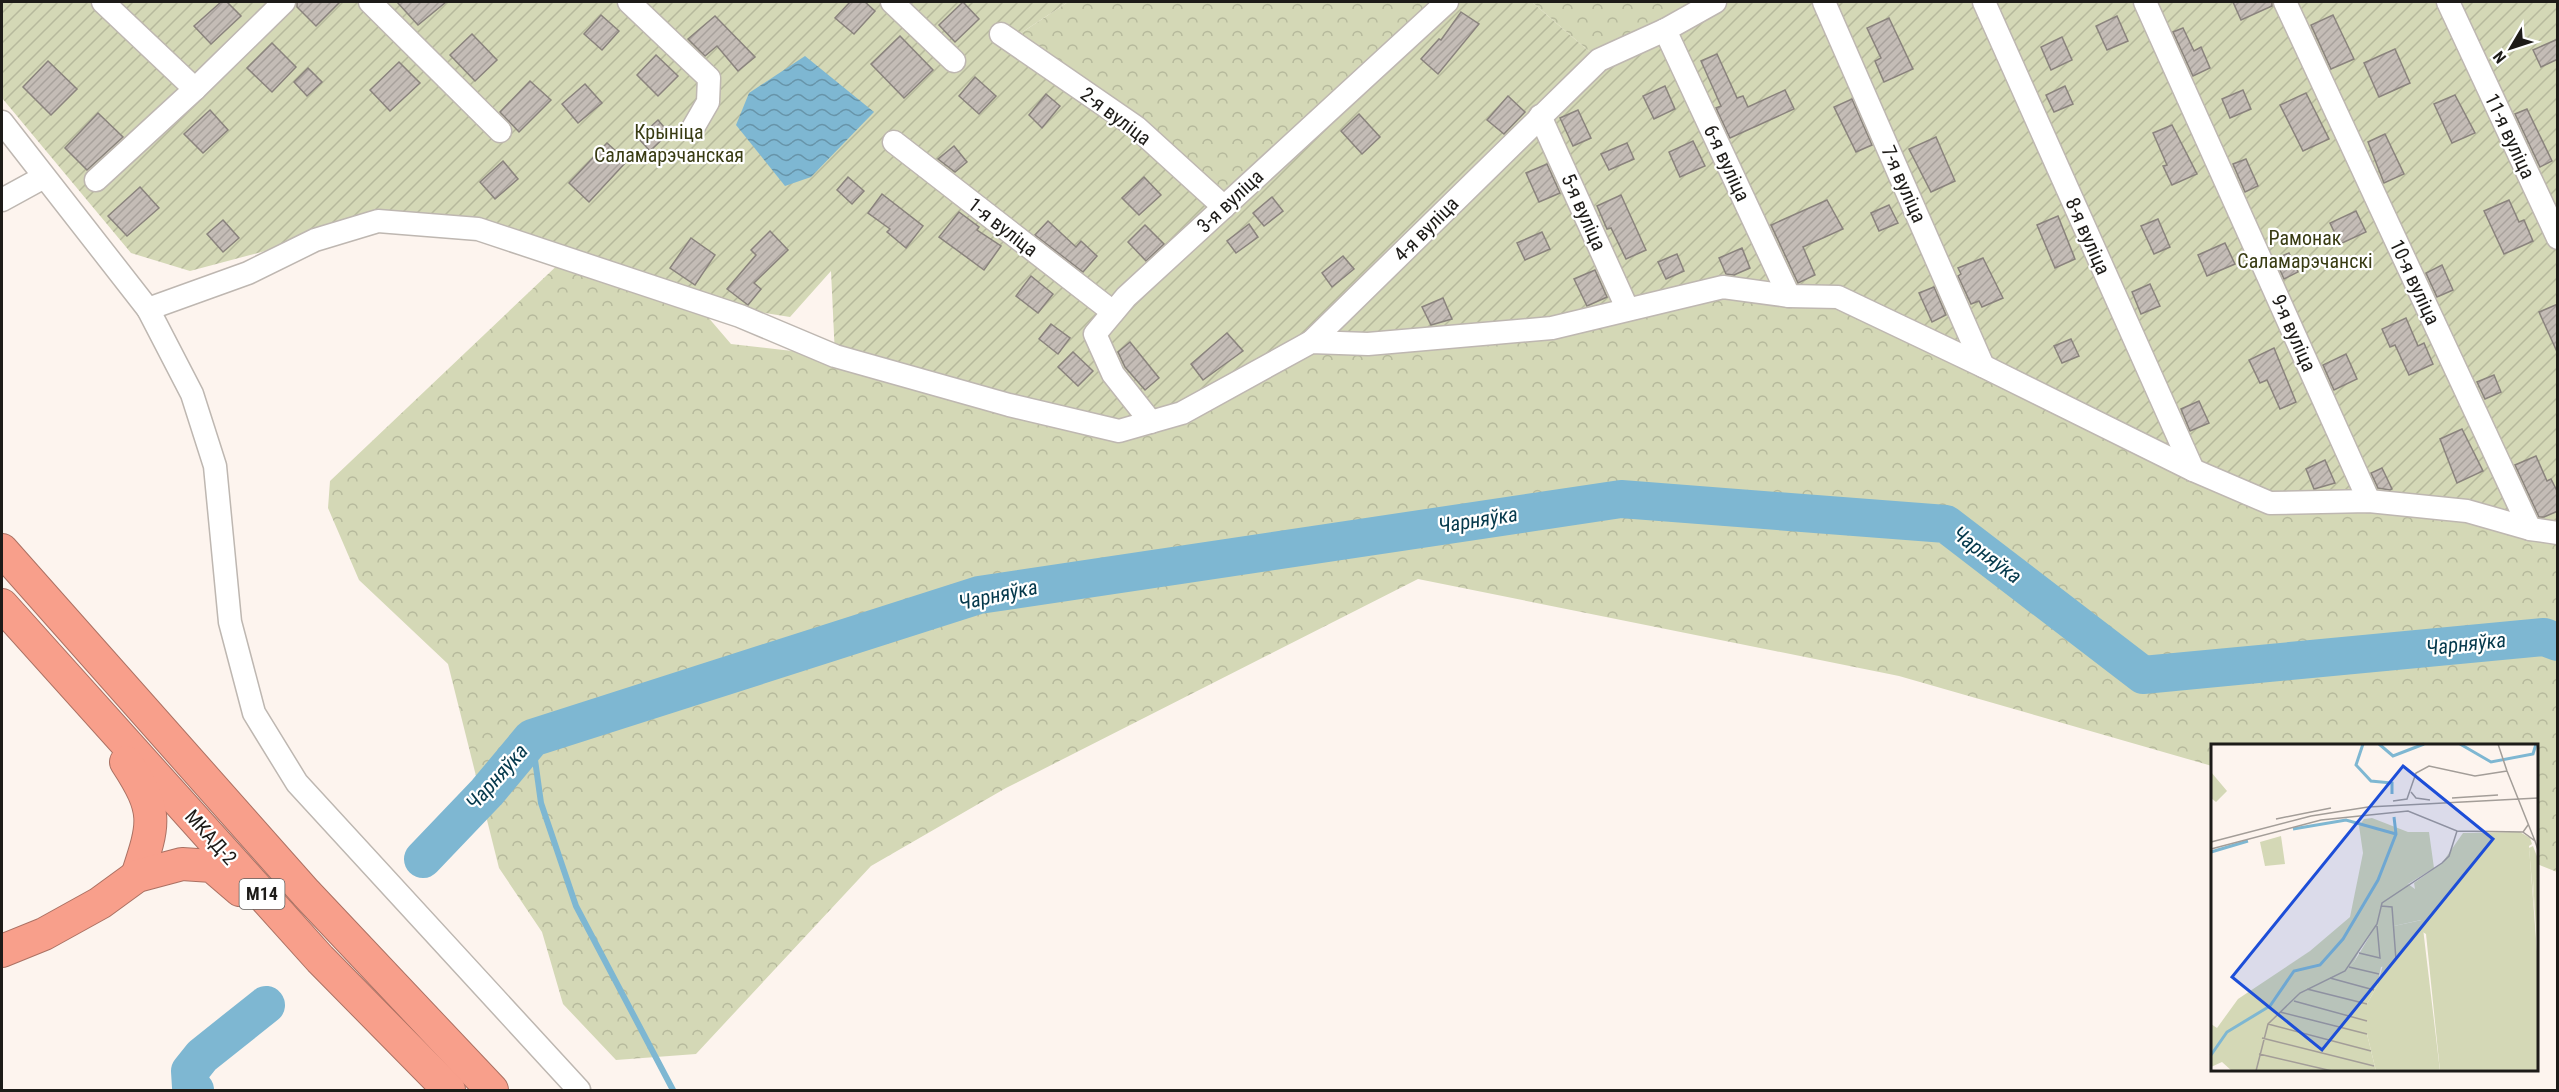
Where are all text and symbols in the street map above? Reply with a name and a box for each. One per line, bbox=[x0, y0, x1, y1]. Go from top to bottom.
north arrow bbox=[2481, 18, 2541, 78]
text: N bbox=[2489, 47, 2510, 67]
street label: 2-я вуліца bbox=[1076, 82, 1156, 150]
street label: 11-я вуліца bbox=[2480, 89, 2540, 183]
park label: Крыніца Саламарэчанская bbox=[594, 120, 744, 167]
street label: 6-я вуліца bbox=[1699, 121, 1755, 205]
street label: 7-я вуліца bbox=[1876, 142, 1932, 226]
street label: 3-я вуліца bbox=[1192, 164, 1268, 238]
street label: 5-я вуліца bbox=[1556, 170, 1612, 254]
street label: 1-я вуліца bbox=[963, 192, 1043, 262]
street label: 4-я вуліца bbox=[1389, 192, 1463, 266]
street label: 8-я вуліца bbox=[2060, 194, 2116, 278]
park label: Рамонак Саламарэчанскі bbox=[2237, 226, 2373, 273]
street label: 10-я вуліца bbox=[2385, 235, 2445, 329]
street label: 9-я вуліца bbox=[2266, 291, 2322, 375]
water label: Чарняўка bbox=[1436, 502, 1520, 538]
water label: Чарняўка bbox=[1948, 521, 2026, 589]
water label: Чарняўка bbox=[956, 575, 1040, 615]
water label: Чарняўка bbox=[2425, 628, 2507, 660]
water label: Чарняўка bbox=[461, 739, 533, 815]
inset map bbox=[2211, 744, 2538, 1071]
street label: МКАД-2 bbox=[180, 804, 242, 870]
road number: М14 bbox=[240, 879, 284, 909]

